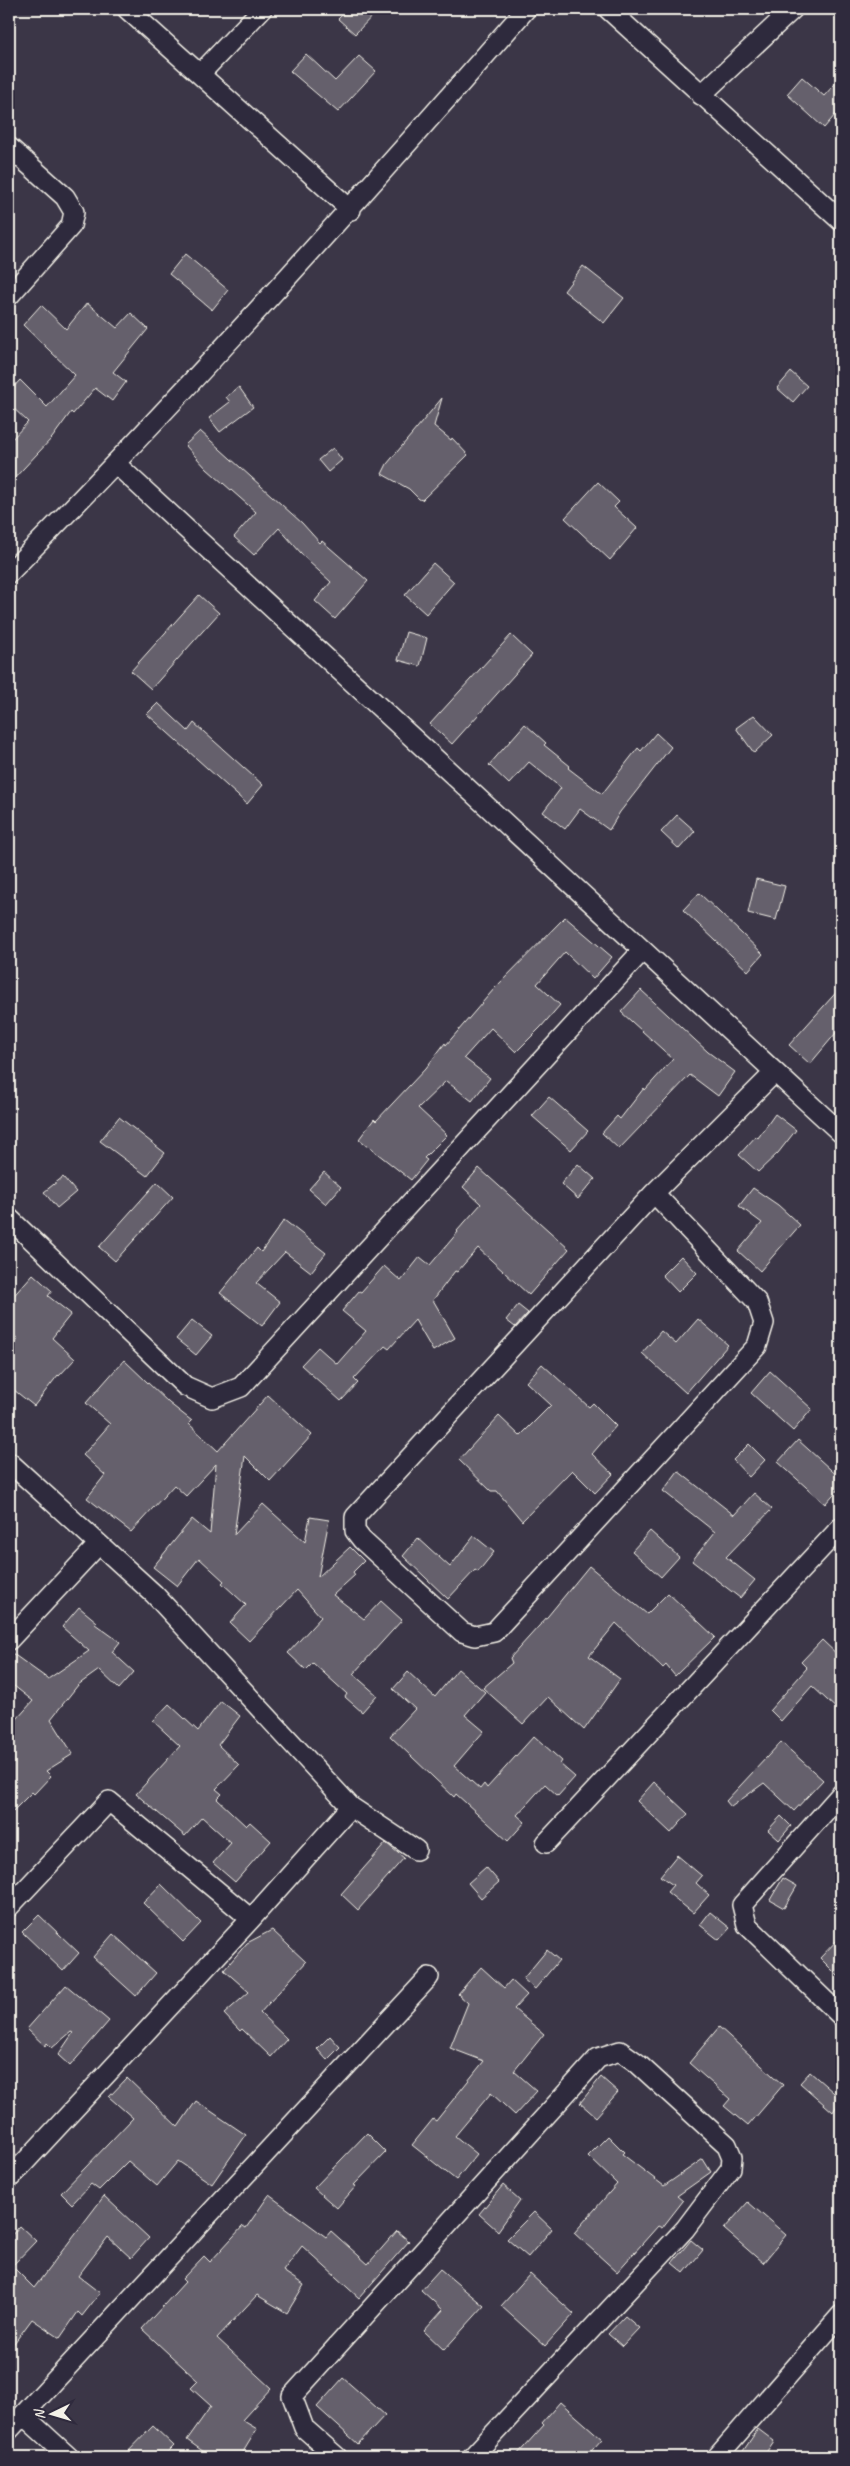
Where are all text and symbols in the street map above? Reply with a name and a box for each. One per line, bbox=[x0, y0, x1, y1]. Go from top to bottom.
north arrow bbox=[28, 2388, 78, 2438]
text: N bbox=[30, 2408, 48, 2420]

